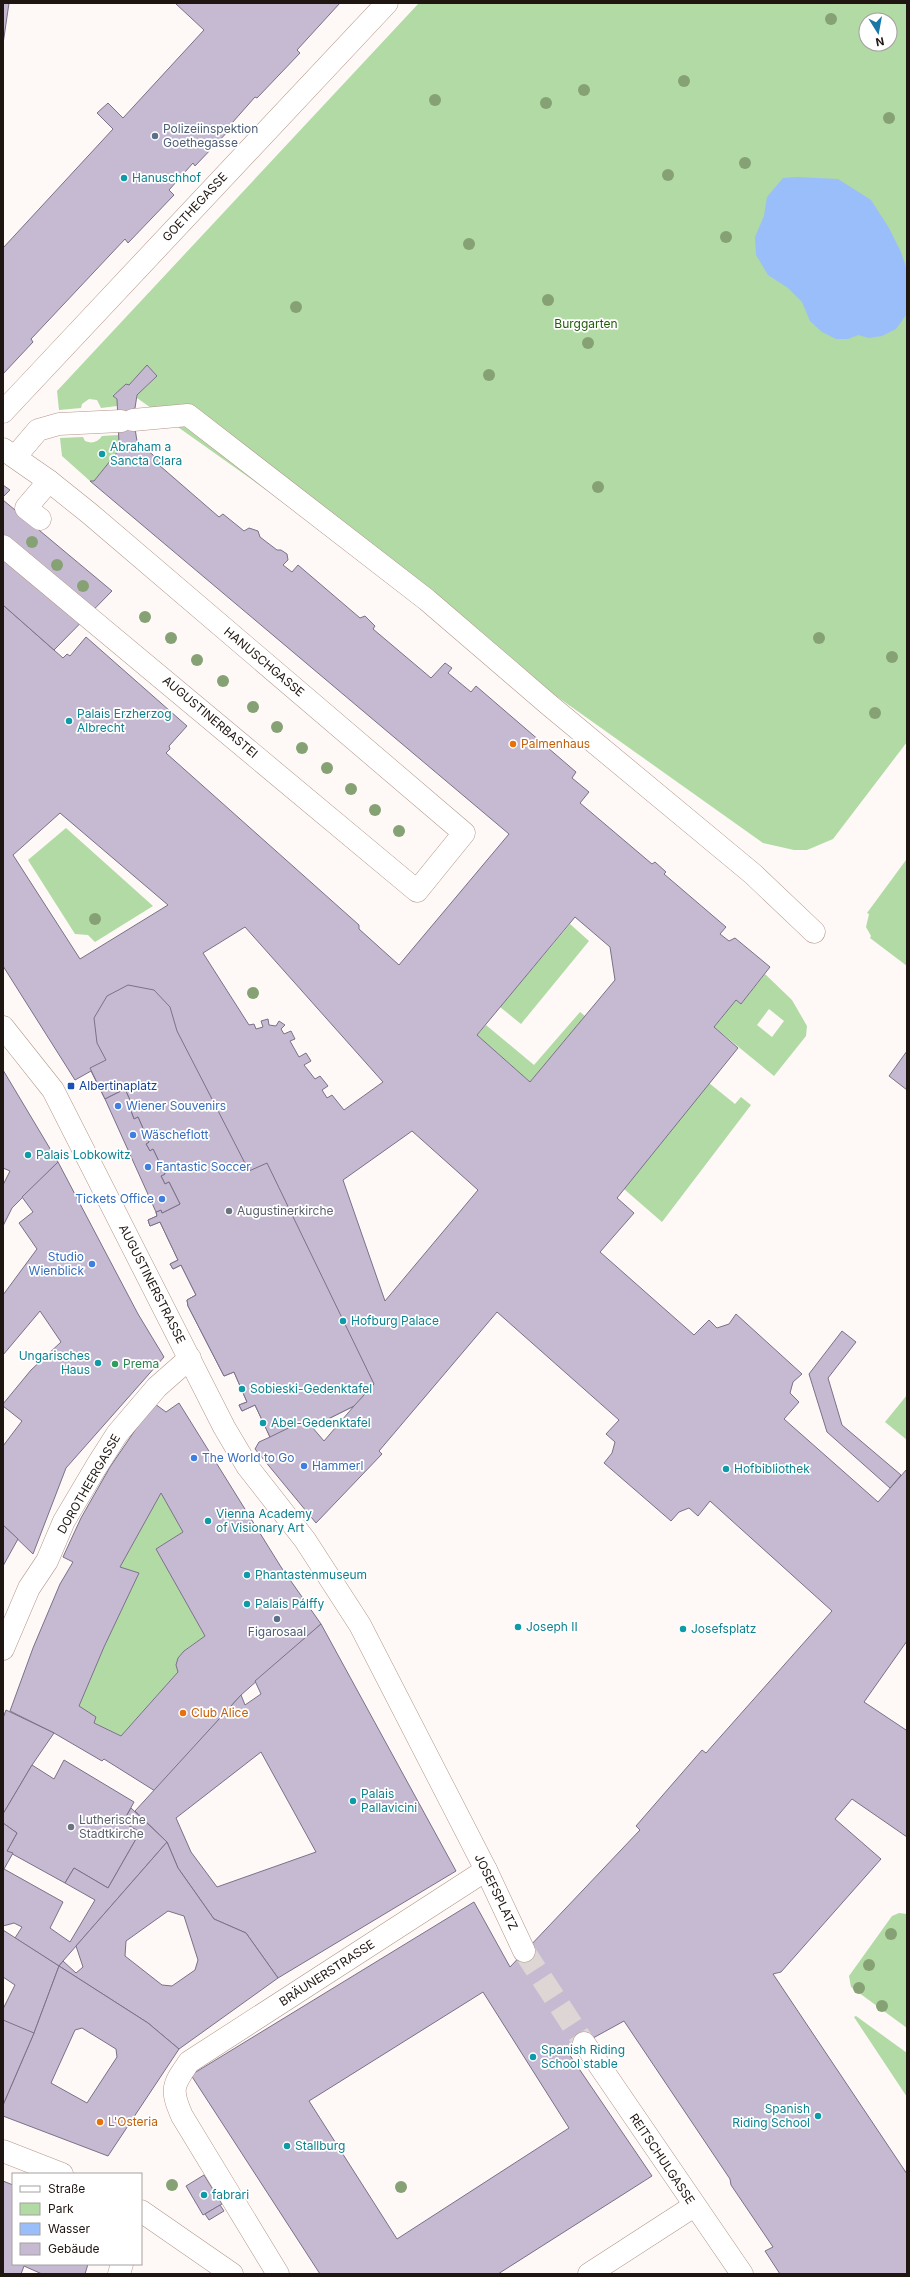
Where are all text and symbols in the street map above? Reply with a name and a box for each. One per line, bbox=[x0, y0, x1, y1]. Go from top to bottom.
north arrow bbox=[858, 12, 898, 52]
text: N bbox=[874, 34, 885, 49]
place label: Polizeiinspektion Goethegasse bbox=[163, 121, 258, 150]
marker: Polizeiinspektion Goethegasse bbox=[150, 131, 160, 141]
street label: GOETHEGASSE bbox=[159, 169, 230, 244]
place label: Hanuschhof bbox=[132, 170, 201, 185]
marker: Hanuschhof bbox=[119, 173, 129, 183]
park label: Burggarten bbox=[554, 316, 618, 331]
place label: Abraham a Sancta Clara bbox=[110, 439, 182, 468]
marker: Abraham a Sancta Clara bbox=[97, 449, 107, 459]
street label: HANUSCHGASSE bbox=[221, 624, 307, 700]
street label: AUGUSTINERBASTEI bbox=[160, 672, 261, 761]
place label: Palais Erzherzog Albrecht bbox=[77, 706, 172, 735]
marker: Palais Erzherzog Albrecht bbox=[64, 716, 74, 726]
place label: Palmenhaus bbox=[521, 736, 590, 751]
marker: Palmenhaus bbox=[508, 739, 518, 749]
place label: Albertinaplatz bbox=[79, 1078, 157, 1093]
marker: Albertinaplatz bbox=[66, 1081, 76, 1091]
place label: Wiener Souvenirs bbox=[126, 1098, 226, 1113]
marker: Wiener Souvenirs bbox=[113, 1101, 123, 1111]
place label: Wäscheflott bbox=[141, 1127, 208, 1142]
marker: Wäscheflott bbox=[128, 1130, 138, 1140]
place label: Palais Lobkowitz bbox=[36, 1147, 131, 1162]
marker: Palais Lobkowitz bbox=[23, 1150, 33, 1160]
place label: Fantastic Soccer bbox=[156, 1159, 251, 1174]
marker: Fantastic Soccer bbox=[143, 1162, 153, 1172]
place label: Tickets Office bbox=[75, 1191, 154, 1206]
marker: Tickets Office bbox=[157, 1194, 167, 1204]
place label: Augustinerkirche bbox=[237, 1203, 334, 1218]
marker: Augustinerkirche bbox=[224, 1206, 234, 1216]
street label: AUGUSTINERSTRASSE bbox=[116, 1222, 189, 1346]
place label: Studio Wienblick bbox=[29, 1249, 84, 1278]
marker: Studio Wienblick bbox=[87, 1259, 97, 1269]
place label: Hofburg Palace bbox=[351, 1313, 439, 1328]
marker: Hofburg Palace bbox=[338, 1316, 348, 1326]
place label: Ungarisches Haus bbox=[19, 1348, 90, 1377]
place label: Prema bbox=[123, 1356, 159, 1371]
marker: Ungarisches Haus bbox=[93, 1358, 103, 1368]
marker: Prema bbox=[110, 1359, 120, 1369]
place label: Sobieski-Gedenktafel bbox=[250, 1381, 372, 1396]
marker: Sobieski-Gedenktafel bbox=[237, 1384, 247, 1394]
place label: Abel-Gedenktafel bbox=[271, 1415, 371, 1430]
marker: Abel-Gedenktafel bbox=[258, 1418, 268, 1428]
street label: DOROTHEERGASSE bbox=[54, 1431, 123, 1536]
place label: The World to Go bbox=[202, 1450, 294, 1465]
marker: The World to Go bbox=[189, 1453, 199, 1463]
place label: Hammerl bbox=[312, 1458, 363, 1473]
marker: Hammerl bbox=[299, 1461, 309, 1471]
place label: Hofbibliothek bbox=[734, 1461, 810, 1476]
marker: Hofbibliothek bbox=[721, 1464, 731, 1474]
place label: Vienna Academy of Visionary Art bbox=[216, 1506, 312, 1535]
marker: Vienna Academy of Visionary Art bbox=[203, 1516, 213, 1526]
place label: Phantastenmuseum bbox=[255, 1567, 367, 1582]
marker: Phantastenmuseum bbox=[242, 1570, 252, 1580]
place label: Palais Pálffy bbox=[255, 1596, 324, 1611]
marker: Palais Pálffy bbox=[242, 1599, 252, 1609]
marker: Figarosaal bbox=[272, 1614, 282, 1624]
place label: Joseph II bbox=[526, 1619, 578, 1634]
place label: Josefsplatz bbox=[691, 1621, 756, 1636]
marker: Joseph II bbox=[513, 1622, 523, 1632]
place label: Figarosaal bbox=[248, 1624, 306, 1639]
marker: Josefsplatz bbox=[678, 1624, 688, 1634]
place label: Club Alice bbox=[191, 1705, 248, 1720]
marker: Club Alice bbox=[178, 1708, 188, 1718]
place label: Palais Pallavicini bbox=[361, 1786, 417, 1815]
marker: Palais Pallavicini bbox=[348, 1796, 358, 1806]
place label: Lutherische Stadtkirche bbox=[79, 1812, 146, 1841]
marker: Lutherische Stadtkirche bbox=[66, 1822, 76, 1832]
street label: JOSEFSPLATZ bbox=[472, 1851, 521, 1932]
street label: BRÄUNERSTRASSE bbox=[276, 1936, 377, 2009]
place label: Spanish Riding School stable bbox=[541, 2042, 625, 2071]
marker: Spanish Riding School stable bbox=[528, 2052, 538, 2062]
place label: Spanish Riding School bbox=[732, 2101, 810, 2130]
street label: REITSCHULGASSE bbox=[626, 2110, 698, 2207]
marker: Spanish Riding School bbox=[813, 2111, 823, 2121]
place label: L'Osteria bbox=[108, 2114, 158, 2129]
marker: L'Osteria bbox=[95, 2117, 105, 2127]
place label: Stallburg bbox=[295, 2138, 345, 2153]
marker: Stallburg bbox=[282, 2141, 292, 2151]
legend bbox=[12, 2173, 142, 2265]
text: Straße bbox=[48, 2181, 85, 2196]
place label: fabrari bbox=[212, 2187, 249, 2202]
marker: fabrari bbox=[199, 2190, 209, 2200]
text: Park bbox=[48, 2201, 74, 2216]
text: Wasser bbox=[48, 2221, 91, 2236]
text: Gebäude bbox=[48, 2241, 100, 2256]

